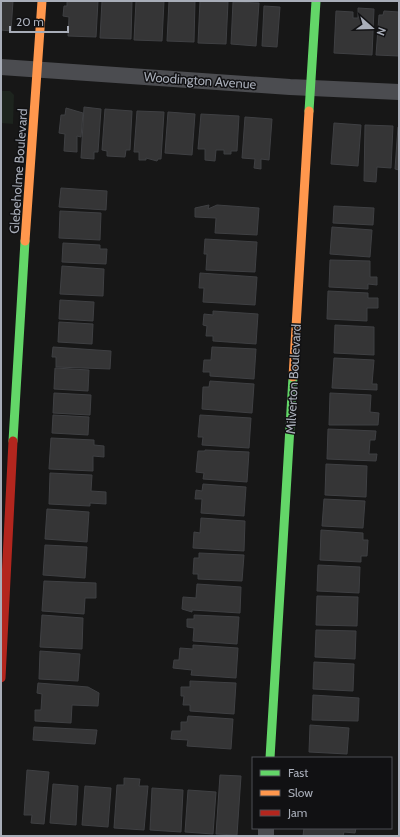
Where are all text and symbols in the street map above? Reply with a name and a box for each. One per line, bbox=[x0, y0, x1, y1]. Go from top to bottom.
scale bar bbox=[10, 8, 68, 34]
north arrow bbox=[352, 8, 392, 48]
text: 20 m bbox=[16, 14, 44, 29]
text: N bbox=[373, 25, 389, 37]
street label: Woodington Avenue bbox=[143, 68, 257, 92]
street label: Glebeholme Boulevard bbox=[6, 108, 30, 234]
street label: Milverton Boulevard bbox=[282, 324, 304, 434]
legend bbox=[252, 757, 392, 829]
text: Fast bbox=[288, 765, 308, 780]
text: Slow bbox=[288, 785, 313, 800]
text: Jam bbox=[287, 805, 307, 820]

